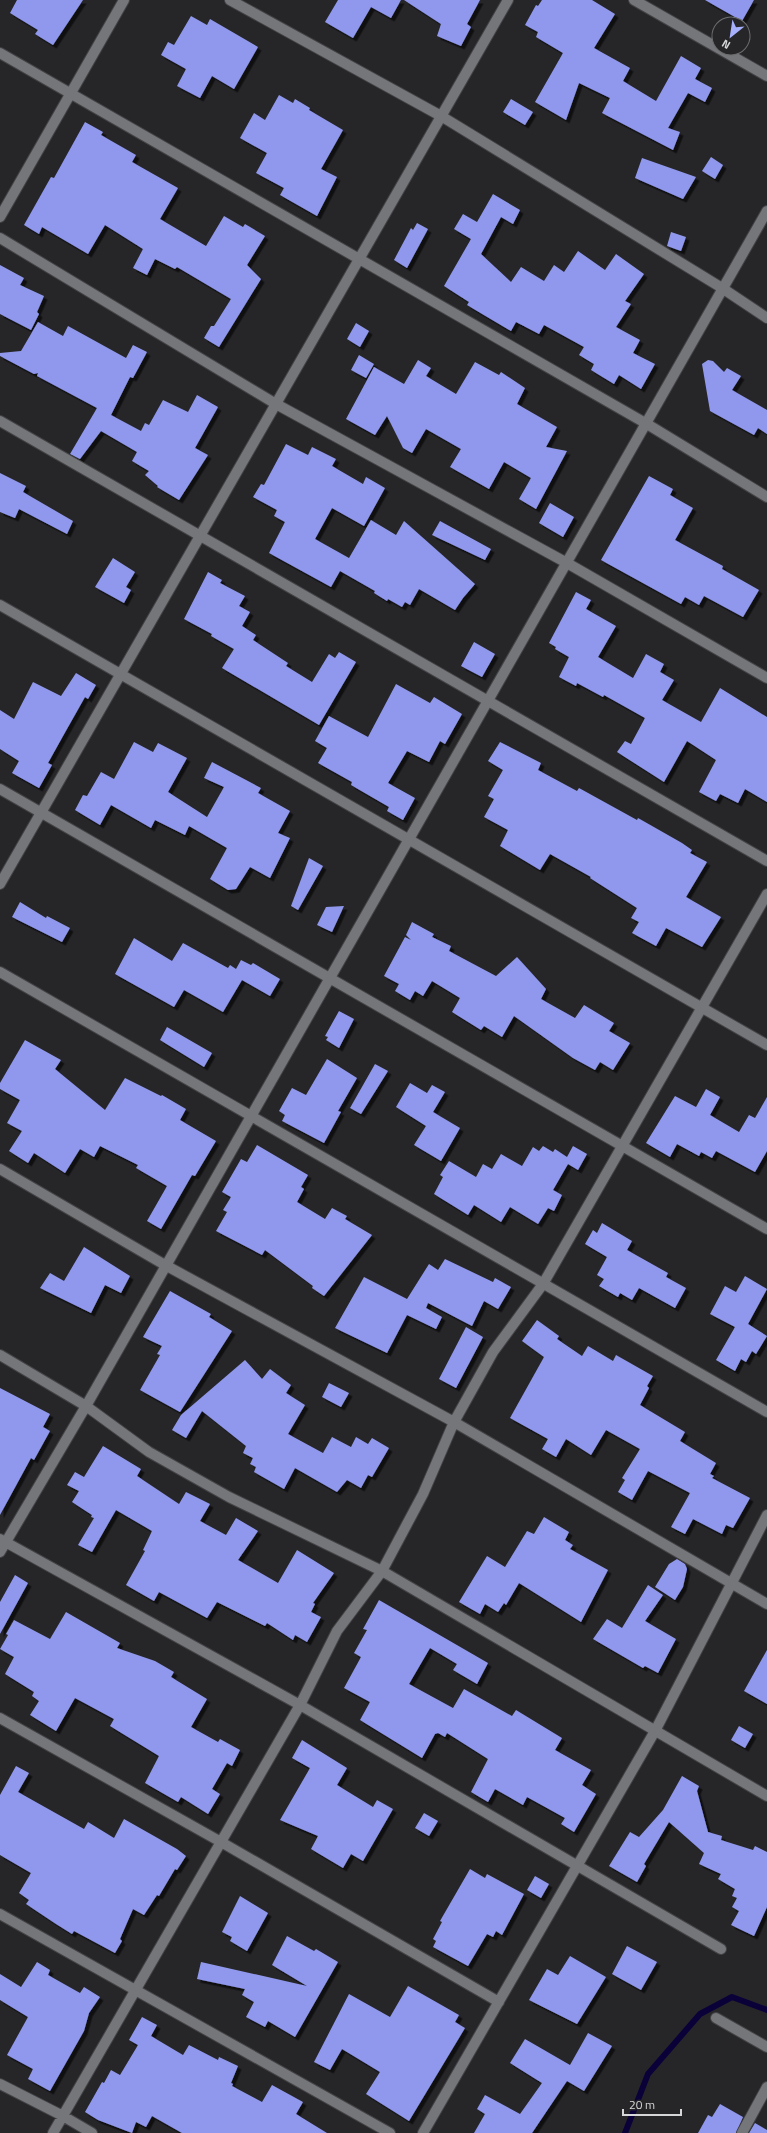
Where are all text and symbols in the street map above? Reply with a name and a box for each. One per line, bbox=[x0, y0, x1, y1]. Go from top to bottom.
north arrow bbox=[711, 16, 751, 56]
text: N bbox=[719, 36, 733, 53]
scale bar bbox=[623, 2091, 681, 2117]
text: 20 m bbox=[629, 2095, 655, 2114]

